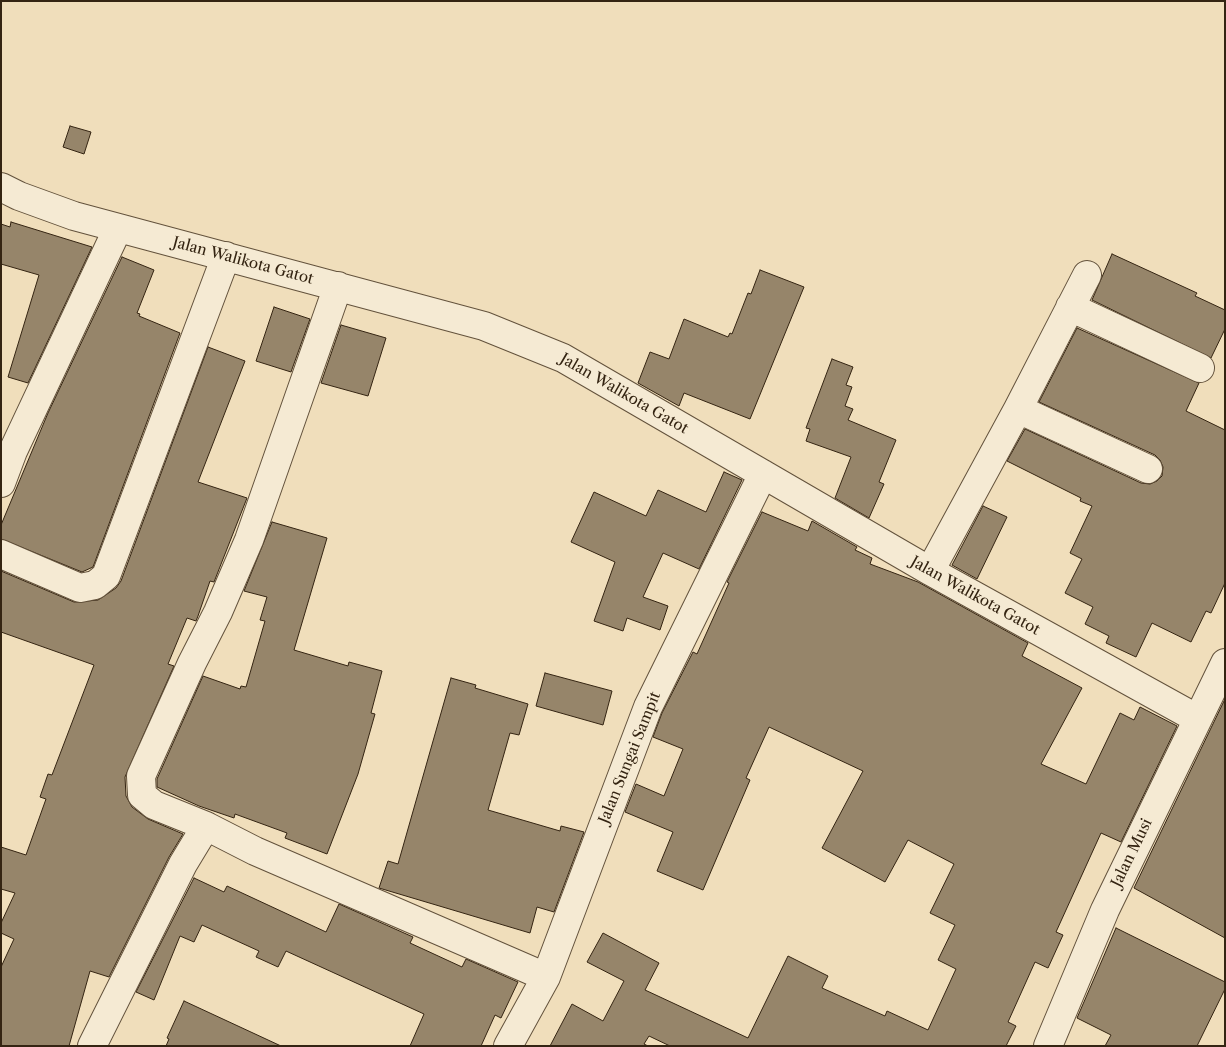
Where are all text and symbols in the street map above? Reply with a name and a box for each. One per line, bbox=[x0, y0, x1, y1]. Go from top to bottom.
street label: Jalan Walikota Gatot bbox=[171, 234, 315, 288]
street label: Jalan Walikota Gatot bbox=[557, 350, 691, 438]
street label: Jalan Walikota Gatot bbox=[907, 553, 1043, 639]
street label: Jalan Sungai Sampit bbox=[595, 689, 665, 827]
street label: Jalan Musi bbox=[1108, 816, 1156, 890]

